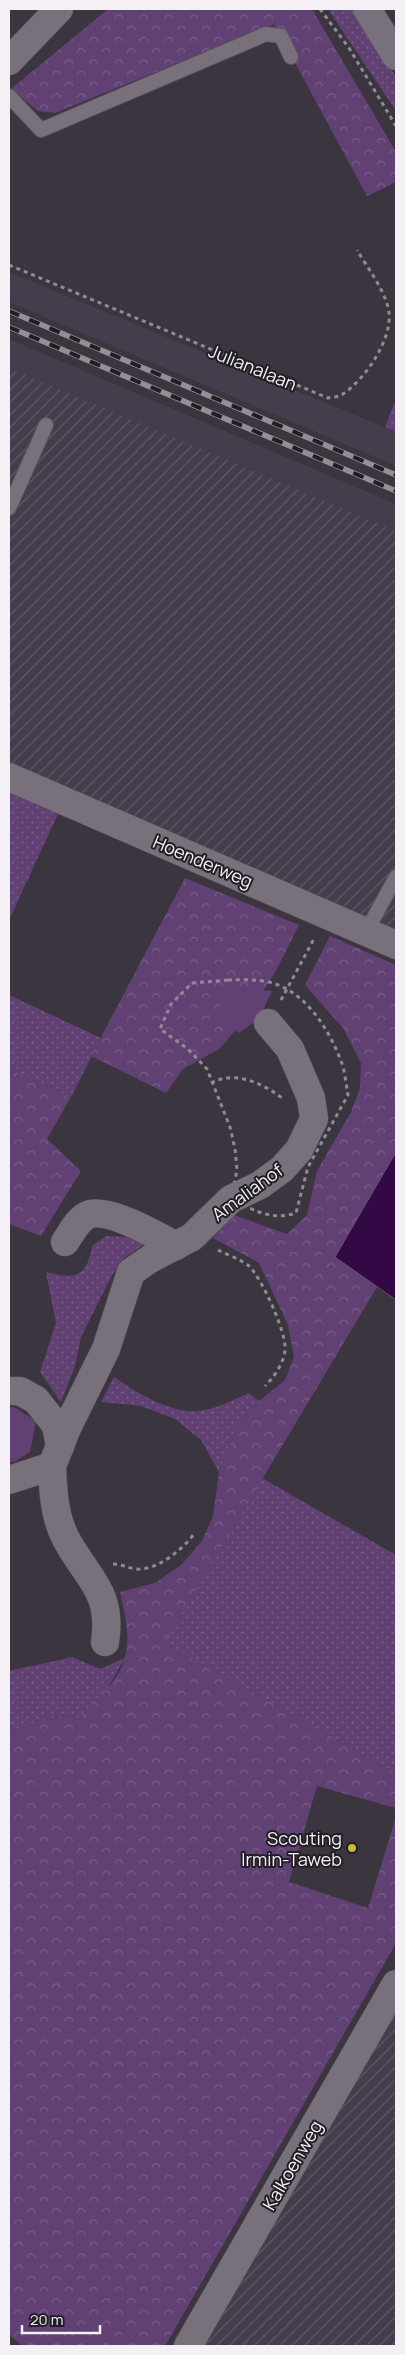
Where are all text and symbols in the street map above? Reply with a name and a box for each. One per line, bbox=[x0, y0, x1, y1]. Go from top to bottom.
street label: Julianalaan bbox=[205, 338, 301, 396]
street label: Hoenderweg bbox=[149, 829, 257, 893]
street label: Amaliahof bbox=[206, 1158, 288, 1226]
place label: Scouting Irmin-Taweb bbox=[241, 1826, 342, 1871]
marker: Scouting Irmin-Taweb bbox=[346, 1842, 358, 1854]
street label: Kalkoenweg bbox=[257, 2116, 327, 2214]
scale bar bbox=[22, 2302, 100, 2334]
text: 20 m bbox=[30, 2309, 63, 2330]

